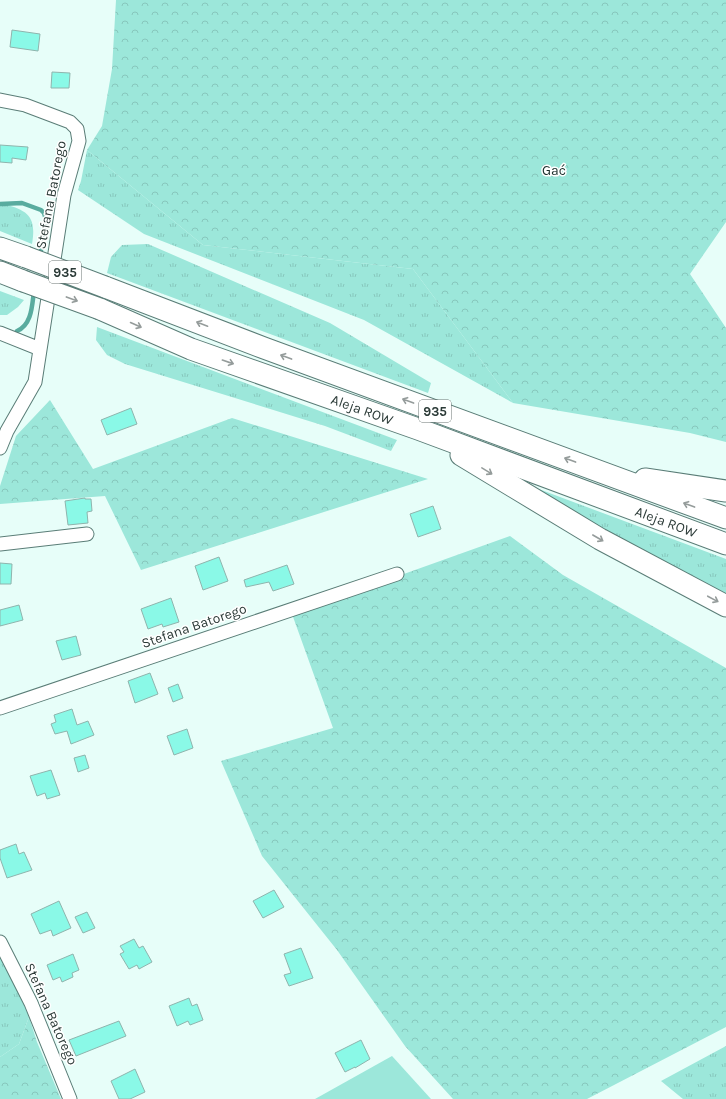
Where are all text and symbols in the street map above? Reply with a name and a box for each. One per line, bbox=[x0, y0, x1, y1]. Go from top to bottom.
street label: Stefana Batorego bbox=[32, 139, 70, 251]
park label: Gać bbox=[542, 162, 566, 179]
road number: 935 bbox=[49, 261, 81, 283]
one-way arrow bbox=[66, 296, 78, 304]
one-way arrow bbox=[196, 320, 208, 328]
one-way arrow bbox=[129, 322, 141, 329]
one-way arrow bbox=[281, 352, 293, 360]
one-way arrow bbox=[221, 359, 234, 366]
street label: Aleja ROW bbox=[329, 391, 396, 428]
one-way arrow bbox=[403, 397, 415, 405]
road number: 935 bbox=[419, 400, 451, 422]
one-way arrow bbox=[564, 456, 576, 464]
one-way arrow bbox=[481, 467, 492, 475]
one-way arrow bbox=[684, 500, 696, 508]
street label: Aleja ROW bbox=[633, 502, 700, 541]
one-way arrow bbox=[592, 534, 604, 542]
one-way arrow bbox=[707, 596, 719, 604]
street label: Stefana Batorego bbox=[139, 600, 249, 652]
street label: Stefana Batorego bbox=[21, 960, 81, 1068]

